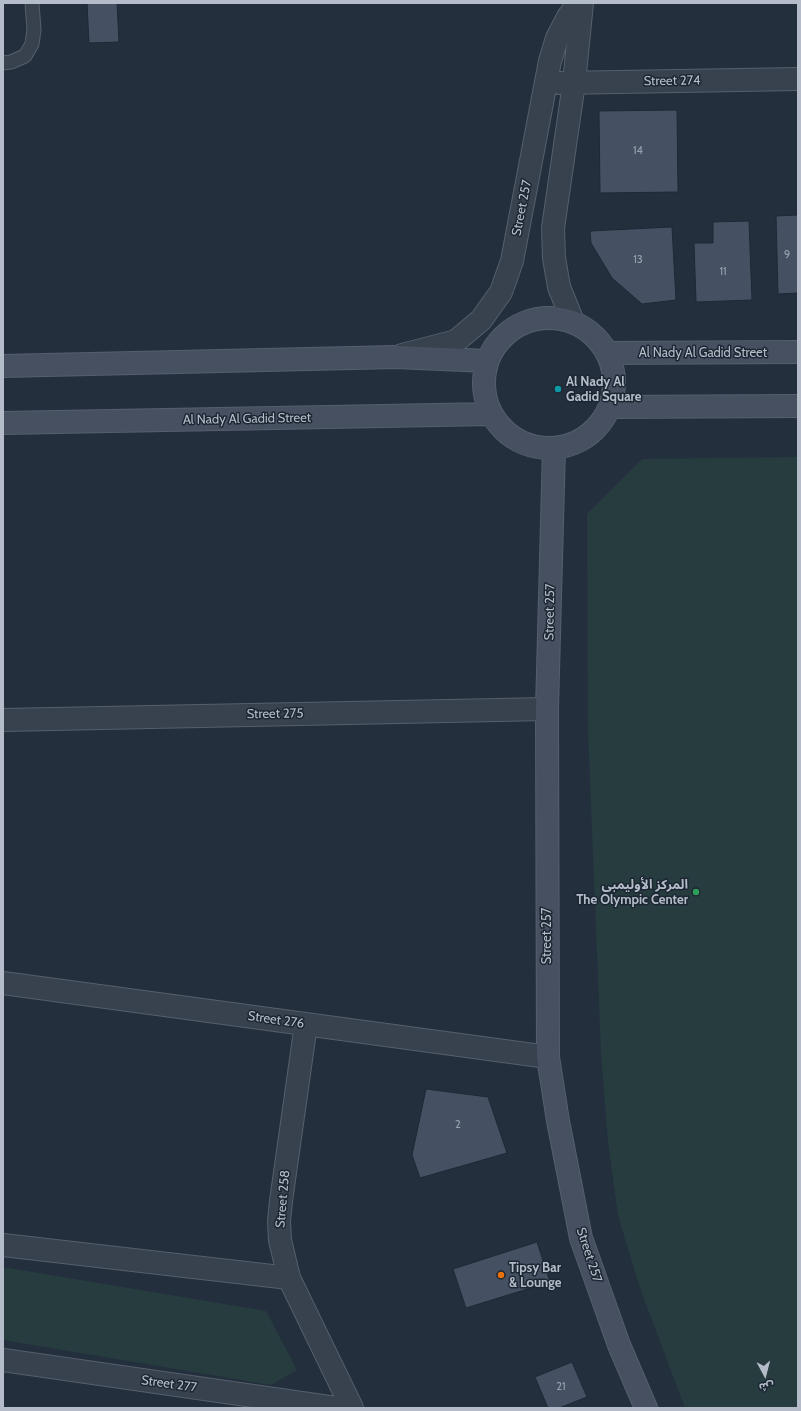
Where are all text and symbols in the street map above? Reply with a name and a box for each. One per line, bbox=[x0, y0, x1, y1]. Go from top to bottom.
street label: Street 274 bbox=[643, 73, 701, 89]
house number: 14 bbox=[633, 144, 643, 158]
street label: Street 257 bbox=[509, 179, 535, 237]
house number: 9 bbox=[784, 248, 790, 262]
house number: 13 bbox=[633, 253, 643, 267]
house number: 11 bbox=[719, 265, 727, 279]
street label: Al Nady Al Gadid Street bbox=[639, 345, 767, 361]
place label: Al Nady Al Gadid Square bbox=[566, 374, 641, 405]
marker: Al Nady Al Gadid Square bbox=[553, 384, 563, 394]
street label: Al Nady Al Gadid Street bbox=[183, 410, 311, 428]
street label: Street 257 bbox=[542, 584, 558, 640]
street label: Street 275 bbox=[247, 706, 303, 722]
place label: المركز الأوليمبى The Olympic Center bbox=[576, 877, 688, 908]
marker: المركز الأوليمبى The Olympic Center bbox=[691, 887, 701, 897]
street label: Street 257 bbox=[539, 908, 555, 964]
street label: Street 276 bbox=[247, 1008, 305, 1032]
house number: 2 bbox=[455, 1118, 461, 1132]
street label: Street 258 bbox=[273, 1169, 293, 1229]
street label: Street 257 bbox=[573, 1226, 605, 1284]
place label: Tipsy Bar & Lounge bbox=[509, 1260, 561, 1291]
marker: Tipsy Bar & Lounge bbox=[496, 1270, 506, 1280]
north arrow bbox=[745, 1355, 785, 1395]
street label: Street 277 bbox=[140, 1372, 198, 1396]
text: ش bbox=[758, 1379, 775, 1395]
house number: 21 bbox=[556, 1380, 566, 1394]

